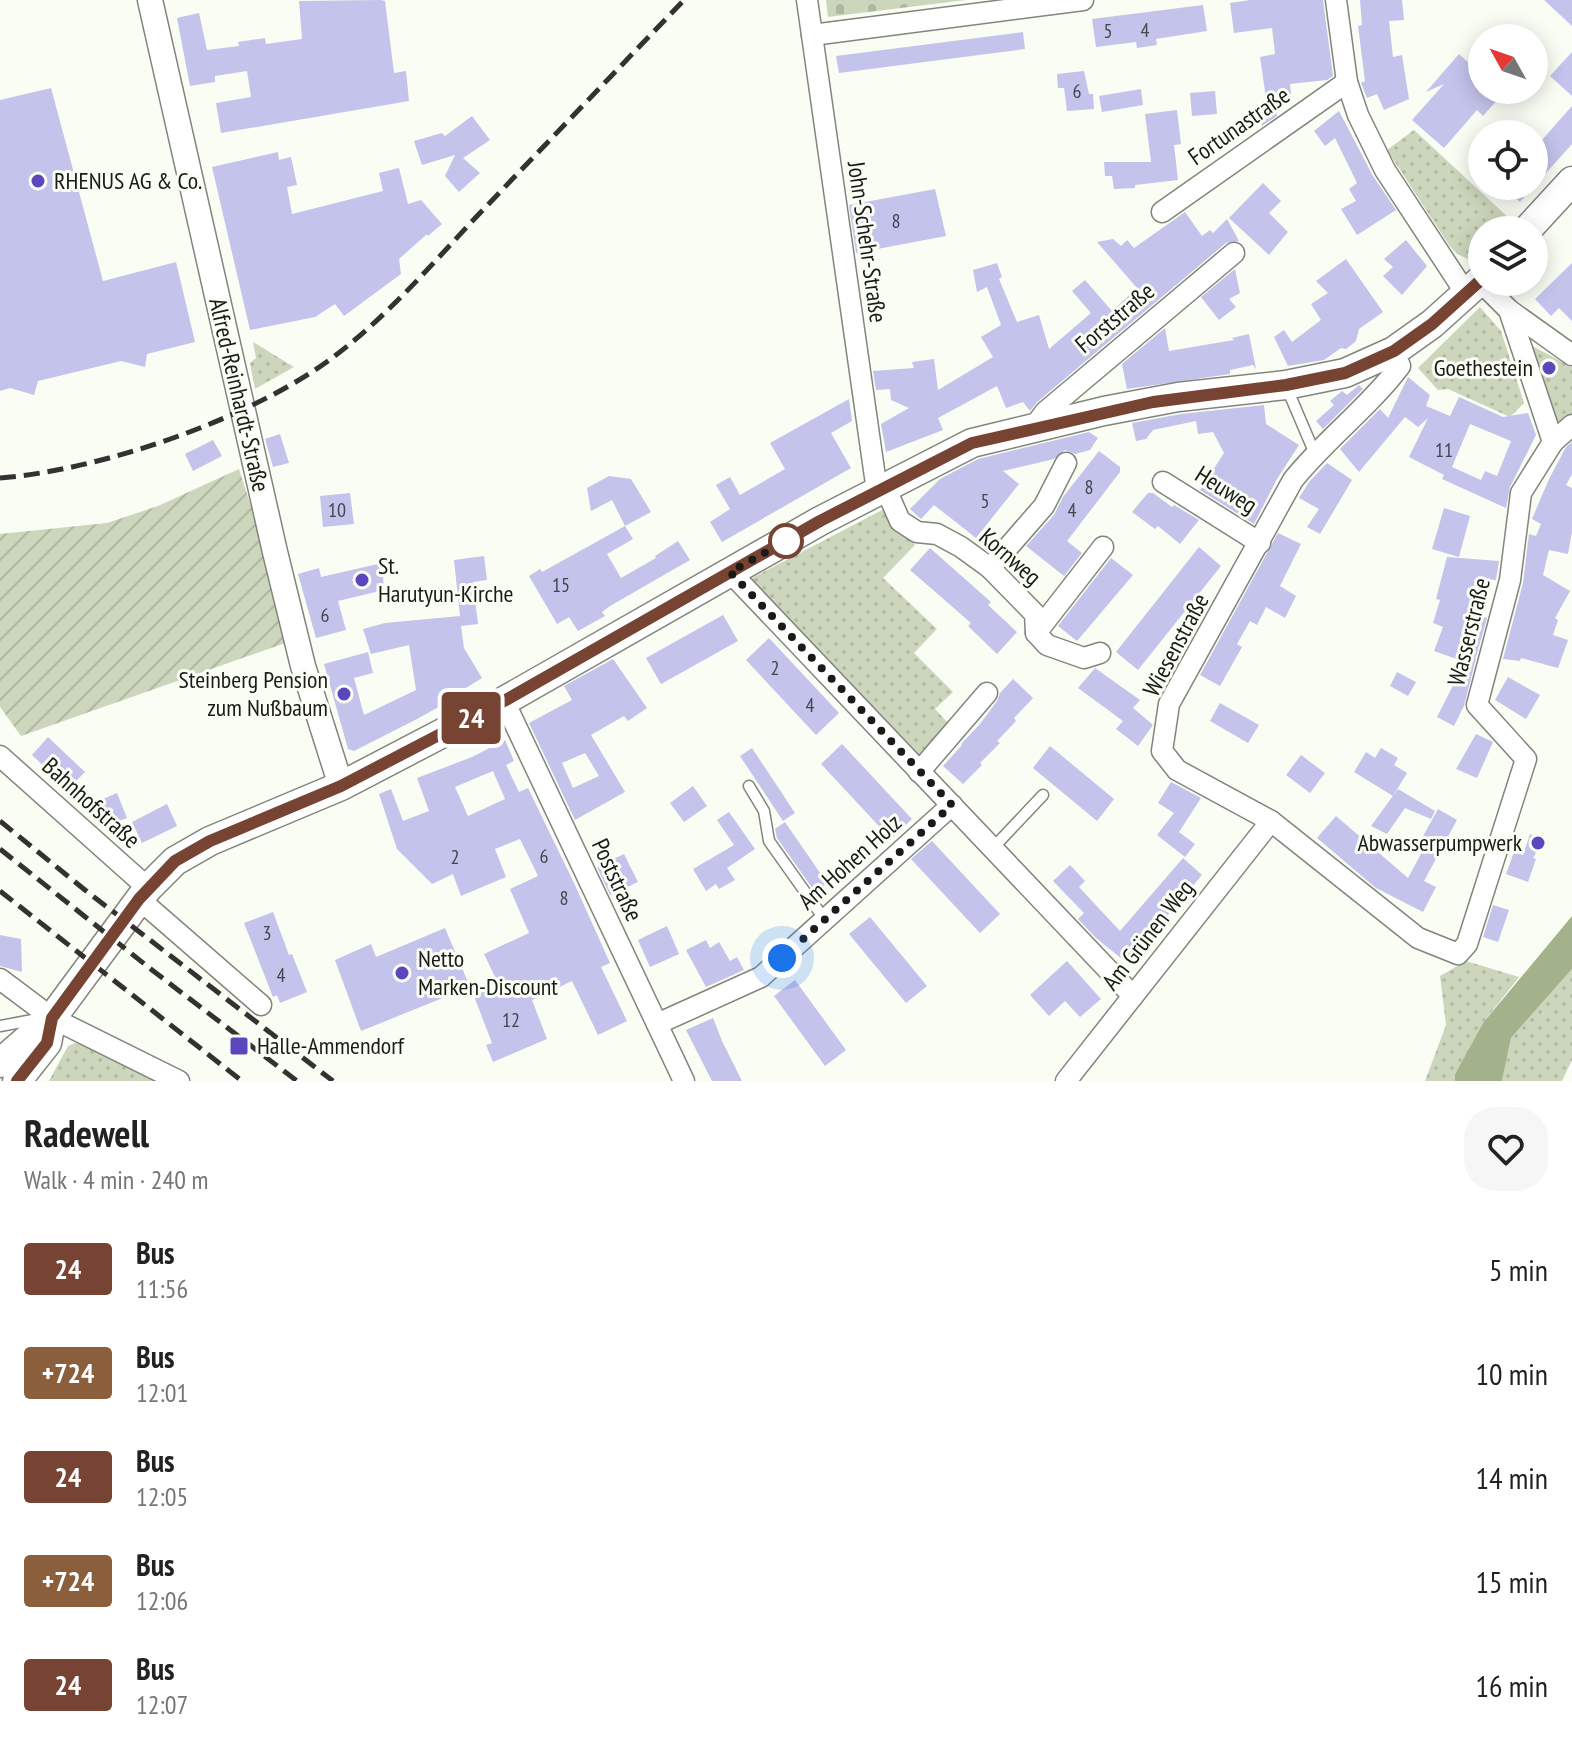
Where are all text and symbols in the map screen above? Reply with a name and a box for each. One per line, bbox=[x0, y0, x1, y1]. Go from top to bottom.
house number: 4 bbox=[1141, 17, 1150, 43]
house number: 5 bbox=[1104, 18, 1113, 44]
north arrow bbox=[1468, 24, 1548, 104]
map controls bbox=[1468, 24, 1548, 296]
house number: 6 bbox=[1073, 78, 1082, 104]
street label: Fortunastraße bbox=[1182, 79, 1296, 172]
button: locate bbox=[1468, 120, 1548, 200]
street label: John-Schehr-Straße bbox=[841, 158, 894, 324]
place label: RHENUS AG & Co. bbox=[54, 165, 202, 196]
marker: RHENUS AG & Co. bbox=[29, 172, 47, 190]
house number: 8 bbox=[892, 208, 901, 234]
button: layers bbox=[1468, 216, 1548, 296]
street label: Forststraße bbox=[1069, 276, 1161, 360]
street label: Alfred-Reinhardt-Straße bbox=[202, 295, 277, 495]
place label: Goethestein bbox=[1434, 352, 1533, 383]
marker: Goethestein bbox=[1540, 359, 1558, 377]
house number: 11 bbox=[1435, 437, 1453, 463]
street label: Heuweg bbox=[1190, 459, 1263, 521]
house number: 8 bbox=[1085, 474, 1094, 500]
house number: 5 bbox=[981, 488, 990, 514]
house number: 10 bbox=[328, 497, 346, 523]
house number: 4 bbox=[1068, 497, 1077, 523]
street label: Kornweg bbox=[973, 521, 1048, 592]
unlabelled marker bbox=[769, 524, 803, 558]
place label: St. Harutyun-Kirche bbox=[378, 550, 514, 609]
marker: St. Harutyun-Kirche bbox=[353, 571, 371, 589]
house number: 15 bbox=[552, 572, 570, 598]
street label: Wasserstraße bbox=[1440, 575, 1497, 689]
street label: Wiesenstraße bbox=[1136, 588, 1216, 702]
house number: 6 bbox=[321, 602, 330, 628]
house number: 2 bbox=[771, 655, 780, 681]
place label: Steinberg Pension zum Nußbaum bbox=[179, 664, 328, 723]
marker: Steinberg Pension zum Nußbaum bbox=[335, 685, 353, 703]
line badge: 24 bbox=[435, 692, 507, 744]
house number: 4 bbox=[806, 692, 815, 718]
text: 24 bbox=[458, 699, 484, 736]
street label: Bahnhofstraße bbox=[36, 751, 147, 855]
street label: Am Hohen Holz bbox=[791, 807, 908, 916]
place label: Abwasserpumpwerk bbox=[1358, 827, 1523, 858]
street label: Poststraße bbox=[585, 833, 650, 926]
marker: Abwasserpumpwerk bbox=[1529, 834, 1547, 852]
house number: 6 bbox=[540, 843, 549, 869]
house number: 2 bbox=[451, 844, 460, 870]
street label: Am Grünen Weg bbox=[1095, 873, 1200, 996]
house number: 8 bbox=[560, 885, 569, 911]
house number: 3 bbox=[263, 920, 272, 946]
your location bbox=[762, 938, 802, 978]
place label: Netto Marken-Discount bbox=[418, 943, 558, 1002]
house number: 4 bbox=[277, 962, 286, 988]
marker: Netto Marken-Discount bbox=[393, 964, 411, 982]
house number: 12 bbox=[502, 1007, 520, 1033]
place label: Halle-Ammendorf bbox=[257, 1030, 405, 1061]
marker: Halle-Ammendorf bbox=[228, 1035, 250, 1057]
button: heart bbox=[1464, 1107, 1548, 1191]
text: Radewell bbox=[24, 1108, 149, 1157]
text: Walk · 4 min · 240 m bbox=[24, 1163, 208, 1196]
text: Bus bbox=[136, 1233, 175, 1272]
text: 24 bbox=[55, 1250, 81, 1287]
text: 5 min bbox=[1489, 1250, 1548, 1289]
text: 11:56 bbox=[136, 1272, 188, 1305]
text: Bus bbox=[136, 1337, 175, 1376]
text: +724 bbox=[42, 1354, 94, 1391]
text: 10 min bbox=[1475, 1354, 1548, 1393]
text: 12:01 bbox=[136, 1376, 188, 1409]
text: Bus bbox=[136, 1441, 175, 1480]
text: 24 bbox=[55, 1458, 81, 1495]
text: 14 min bbox=[1475, 1458, 1548, 1497]
text: 12:05 bbox=[136, 1480, 188, 1513]
text: Bus bbox=[136, 1545, 175, 1584]
text: +724 bbox=[42, 1562, 94, 1599]
text: 15 min bbox=[1475, 1562, 1548, 1601]
text: 12:06 bbox=[136, 1584, 188, 1617]
text: Bus bbox=[136, 1649, 175, 1688]
text: 24 bbox=[55, 1666, 81, 1703]
text: 16 min bbox=[1475, 1666, 1548, 1705]
text: 12:07 bbox=[136, 1688, 188, 1721]

